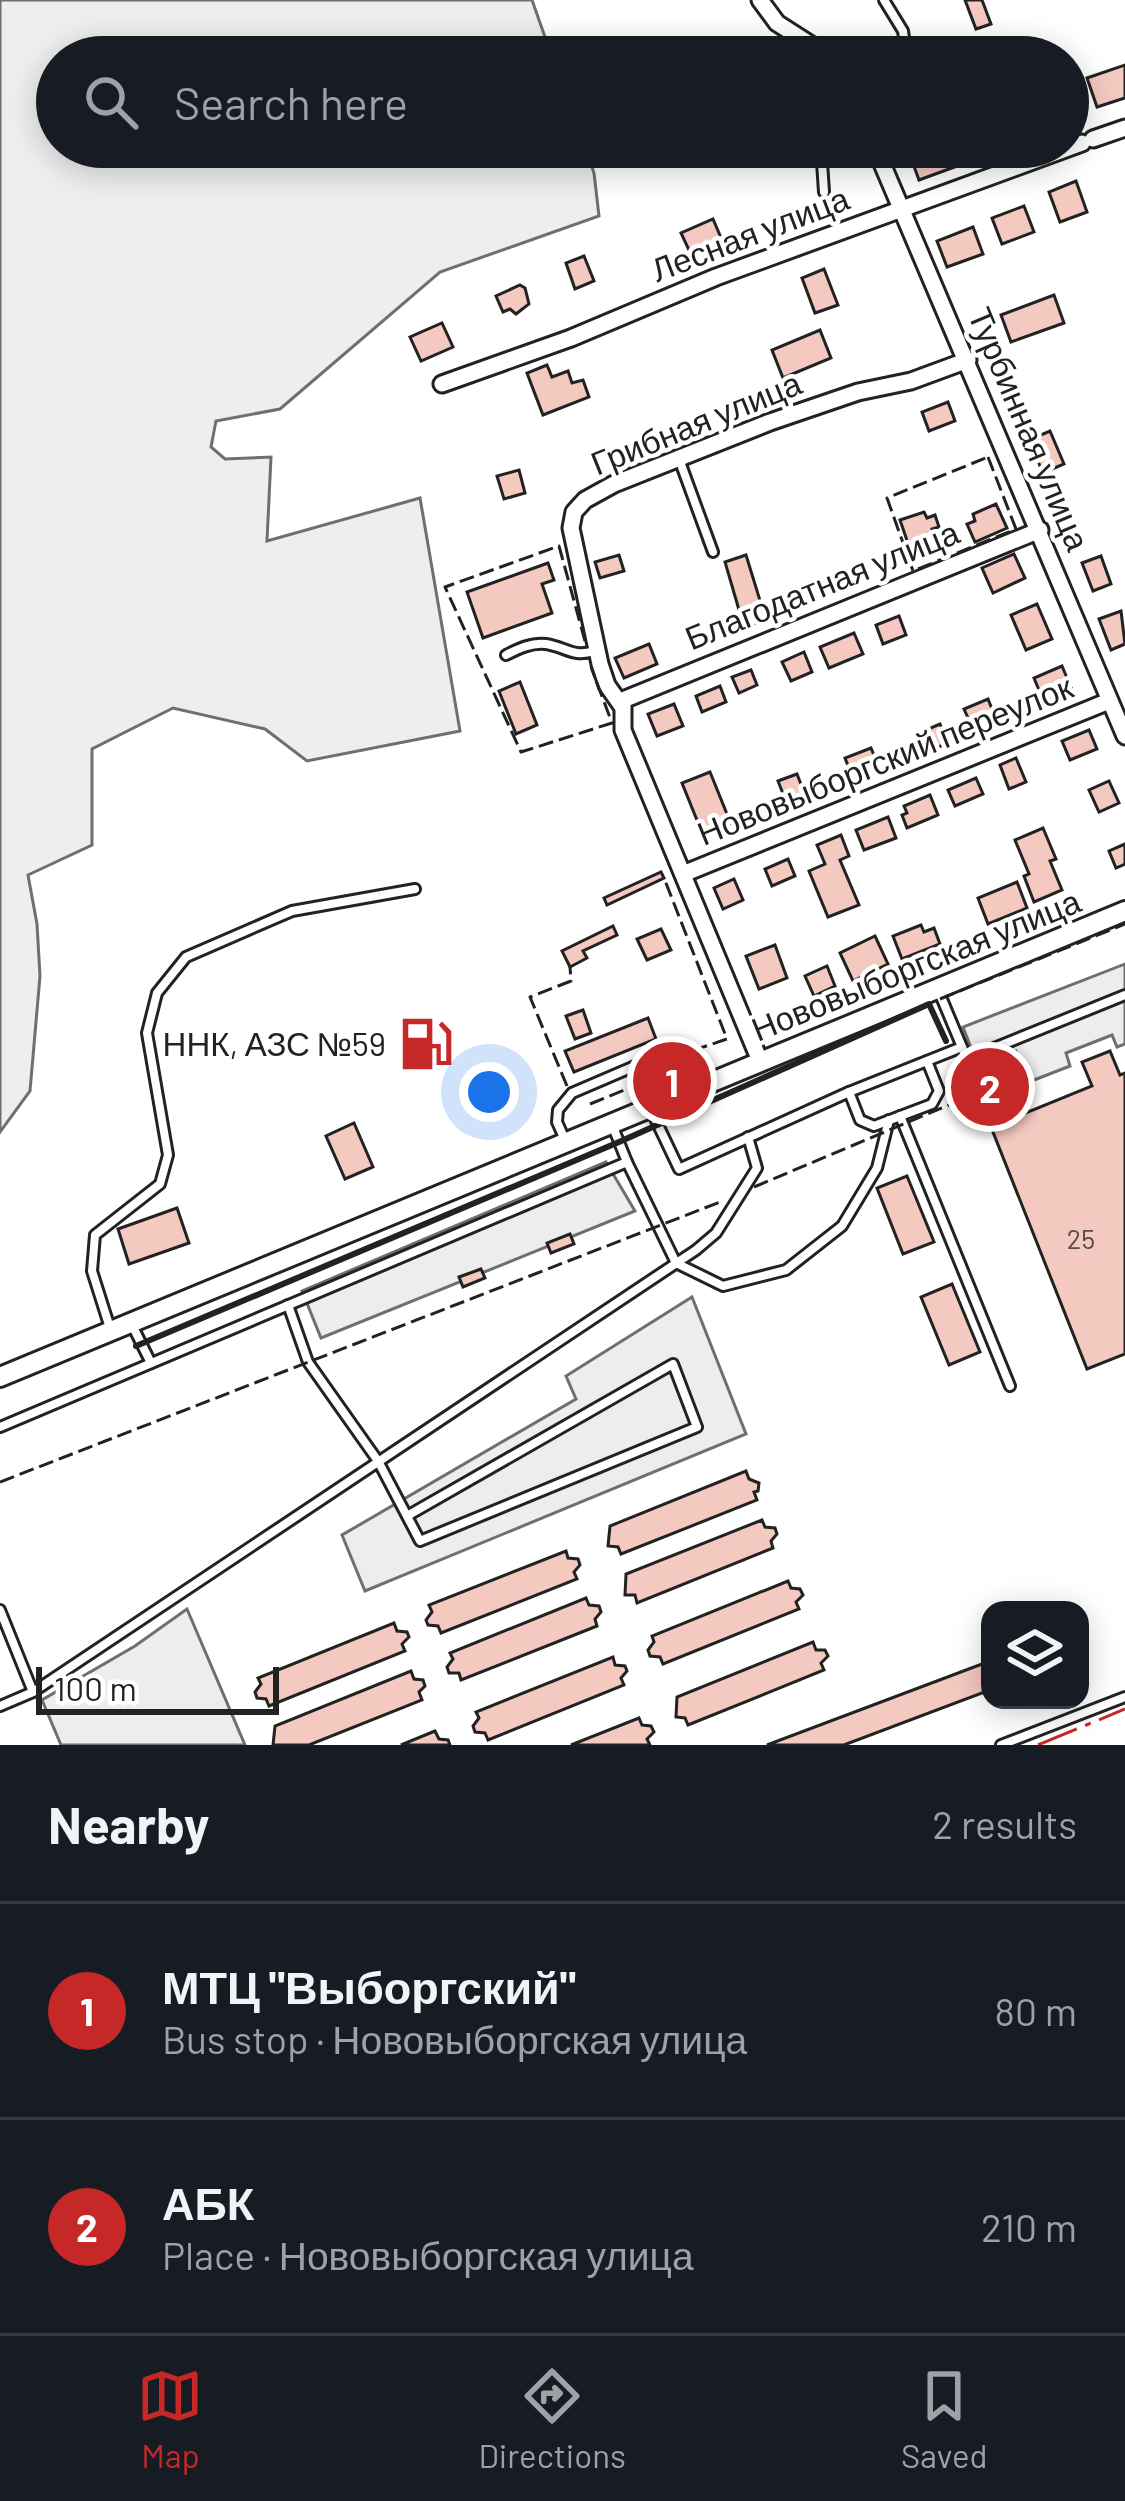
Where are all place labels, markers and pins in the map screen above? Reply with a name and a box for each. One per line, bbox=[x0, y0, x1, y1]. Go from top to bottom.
fuel station icon: ННК, АЗС №59 bbox=[397, 1015, 455, 1073]
place label: ННК, АЗС №59 bbox=[163, 1023, 386, 1063]
pin: 1 bbox=[633, 1036, 711, 1126]
pin: 2 bbox=[951, 1042, 1029, 1132]

